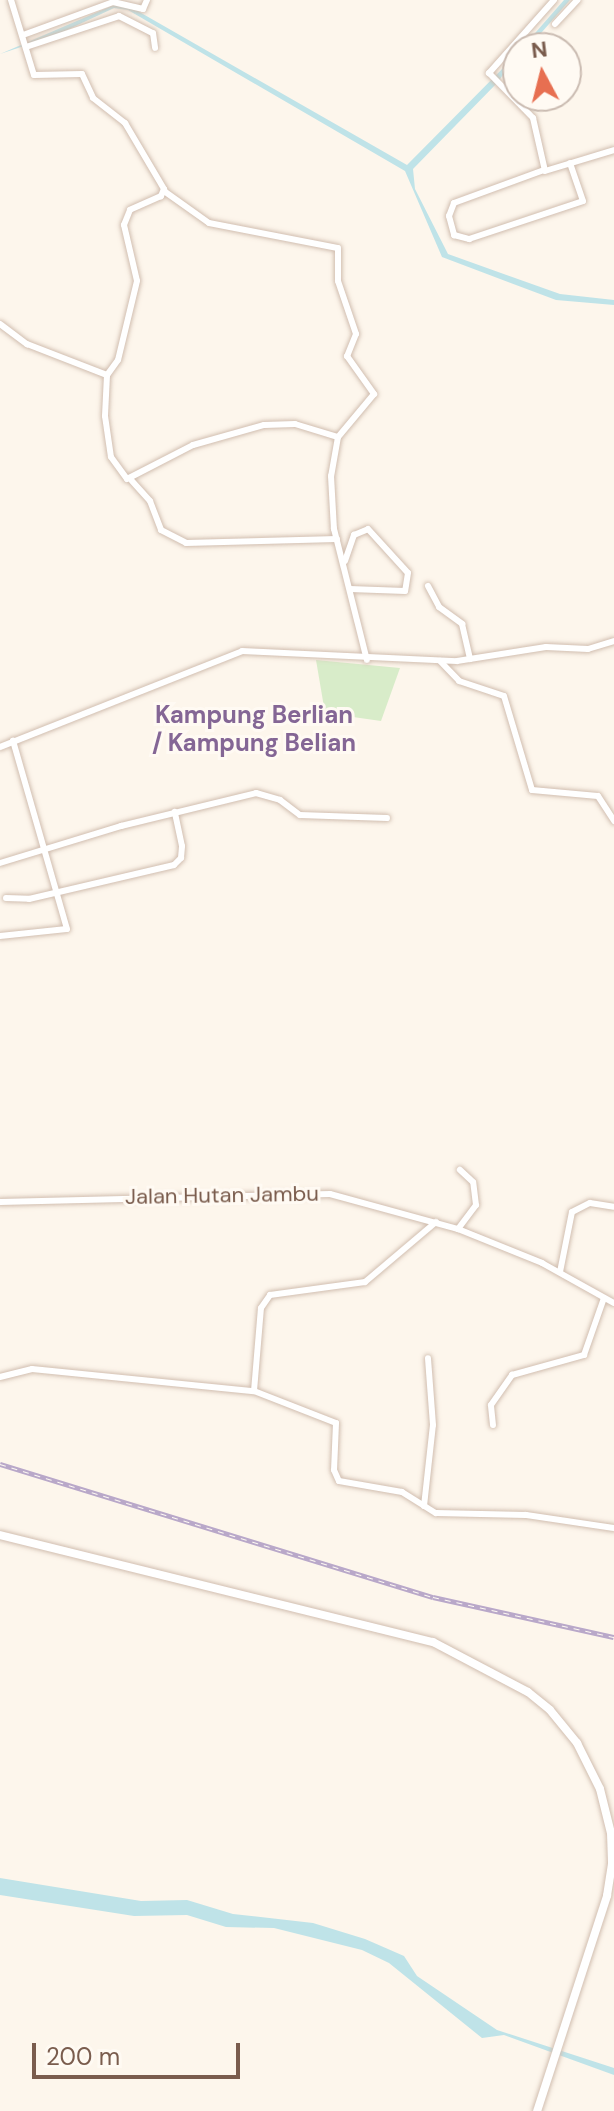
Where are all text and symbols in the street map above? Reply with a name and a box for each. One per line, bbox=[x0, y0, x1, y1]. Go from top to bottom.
north arrow bbox=[502, 32, 582, 112]
text: N bbox=[530, 34, 549, 65]
district label: Kampung Berlian / Kampung Belian bbox=[152, 701, 356, 757]
street label: Jalan Hutan Jambu bbox=[125, 1180, 319, 1210]
scale bar bbox=[36, 2027, 244, 2077]
text: 200 m bbox=[46, 2041, 120, 2072]

